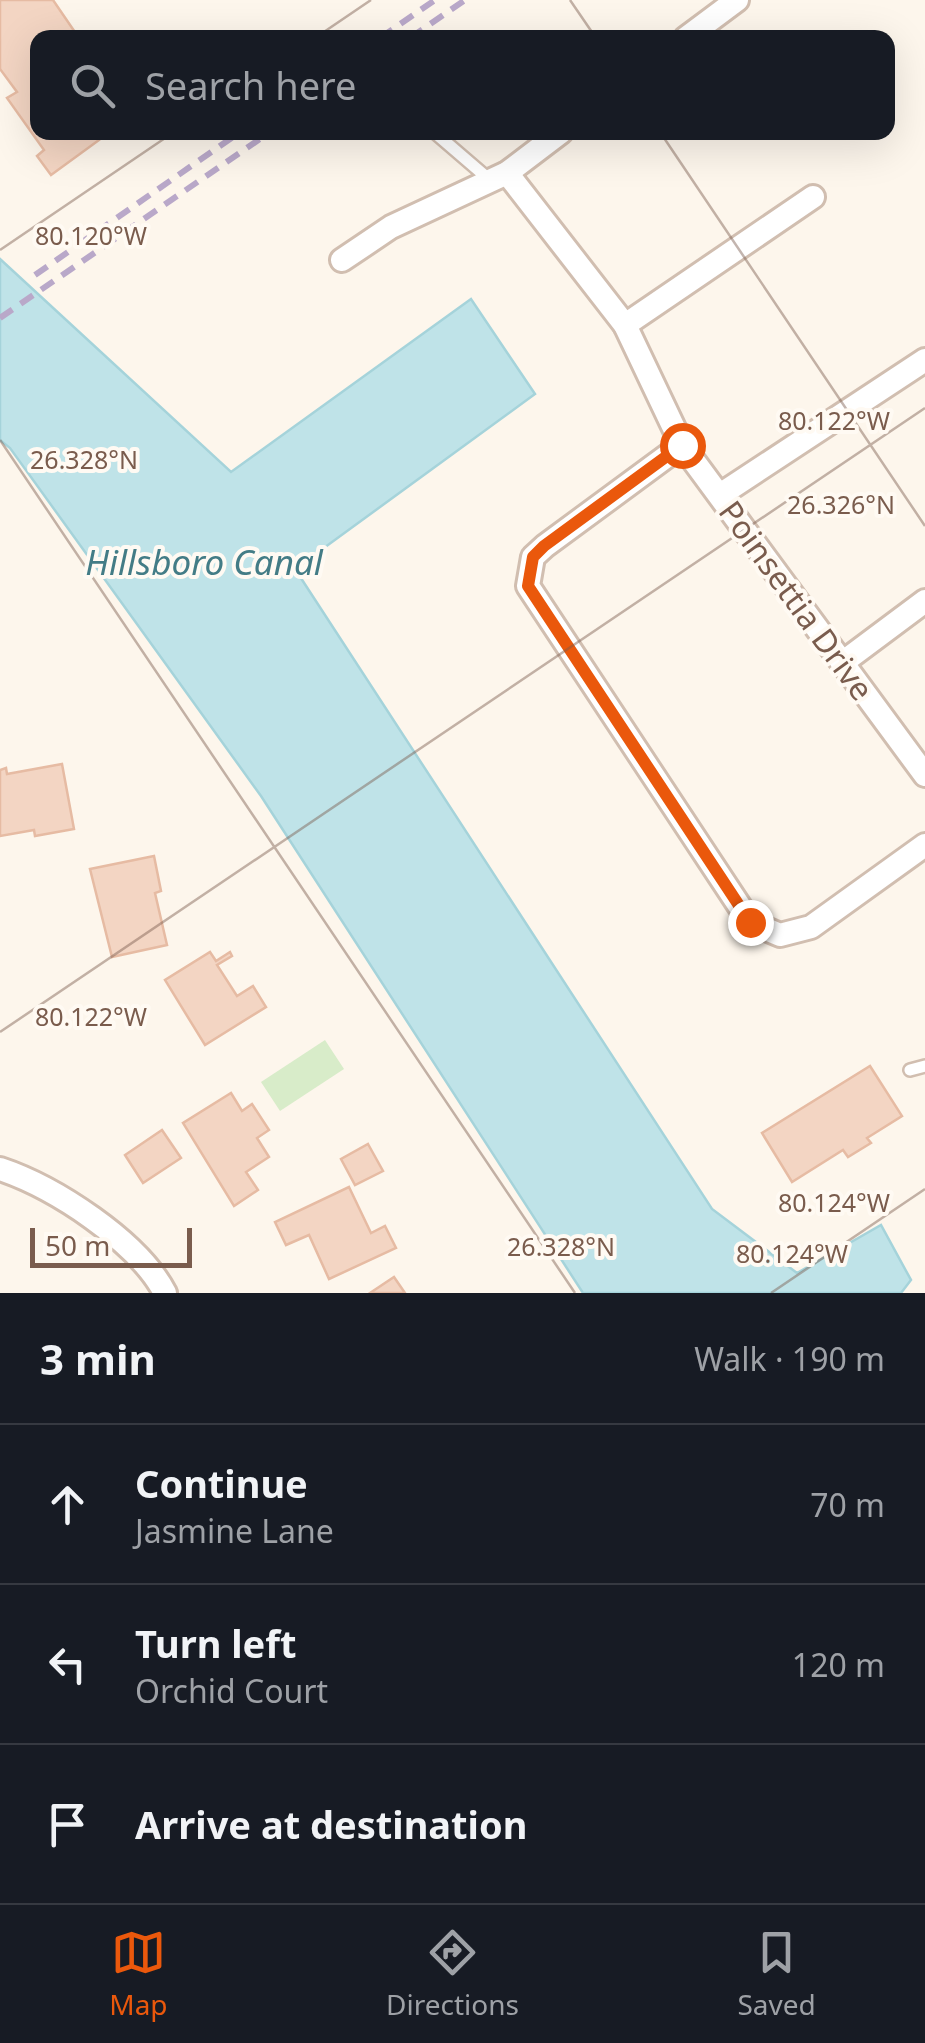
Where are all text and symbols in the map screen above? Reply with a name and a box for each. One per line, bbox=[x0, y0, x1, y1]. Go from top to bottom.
search box bbox=[30, 30, 895, 140]
icon: search bbox=[65, 58, 120, 113]
text: Search here bbox=[145, 59, 356, 111]
text: 80.120°W bbox=[35, 218, 147, 252]
text: 80.122°W bbox=[778, 403, 890, 437]
route start bbox=[660, 423, 706, 469]
text: 26.328°N bbox=[30, 442, 138, 476]
text: 26.326°N bbox=[787, 487, 895, 521]
street label: Poinsettia Drive bbox=[710, 492, 884, 708]
water label: Hillsboro Canal bbox=[85, 538, 324, 585]
route end bbox=[728, 900, 774, 946]
text: 80.122°W bbox=[35, 999, 147, 1033]
text: 80.124°W bbox=[778, 1185, 890, 1219]
scale bar bbox=[30, 1223, 192, 1268]
text: 50 m bbox=[45, 1226, 111, 1264]
text: 26.328°N bbox=[507, 1229, 615, 1263]
text: 80.124°W bbox=[736, 1236, 848, 1270]
text: 3 min bbox=[40, 1330, 156, 1387]
text: Walk · 190 m bbox=[694, 1337, 885, 1380]
text: Continue bbox=[135, 1457, 308, 1509]
icon: ahead bbox=[40, 1477, 95, 1532]
text: 70 m bbox=[810, 1483, 885, 1526]
text: Jasmine Lane bbox=[135, 1509, 334, 1552]
text: Turn left bbox=[135, 1617, 297, 1669]
icon: left bbox=[40, 1637, 95, 1692]
text: 120 m bbox=[792, 1643, 885, 1686]
text: Orchid Court bbox=[135, 1669, 328, 1712]
icon: arrive bbox=[40, 1797, 95, 1852]
text: Arrive at destination bbox=[135, 1798, 527, 1850]
tab: Map bbox=[109, 1925, 168, 2023]
tab: Directions bbox=[386, 1925, 519, 2023]
tab: Saved bbox=[737, 1925, 816, 2023]

